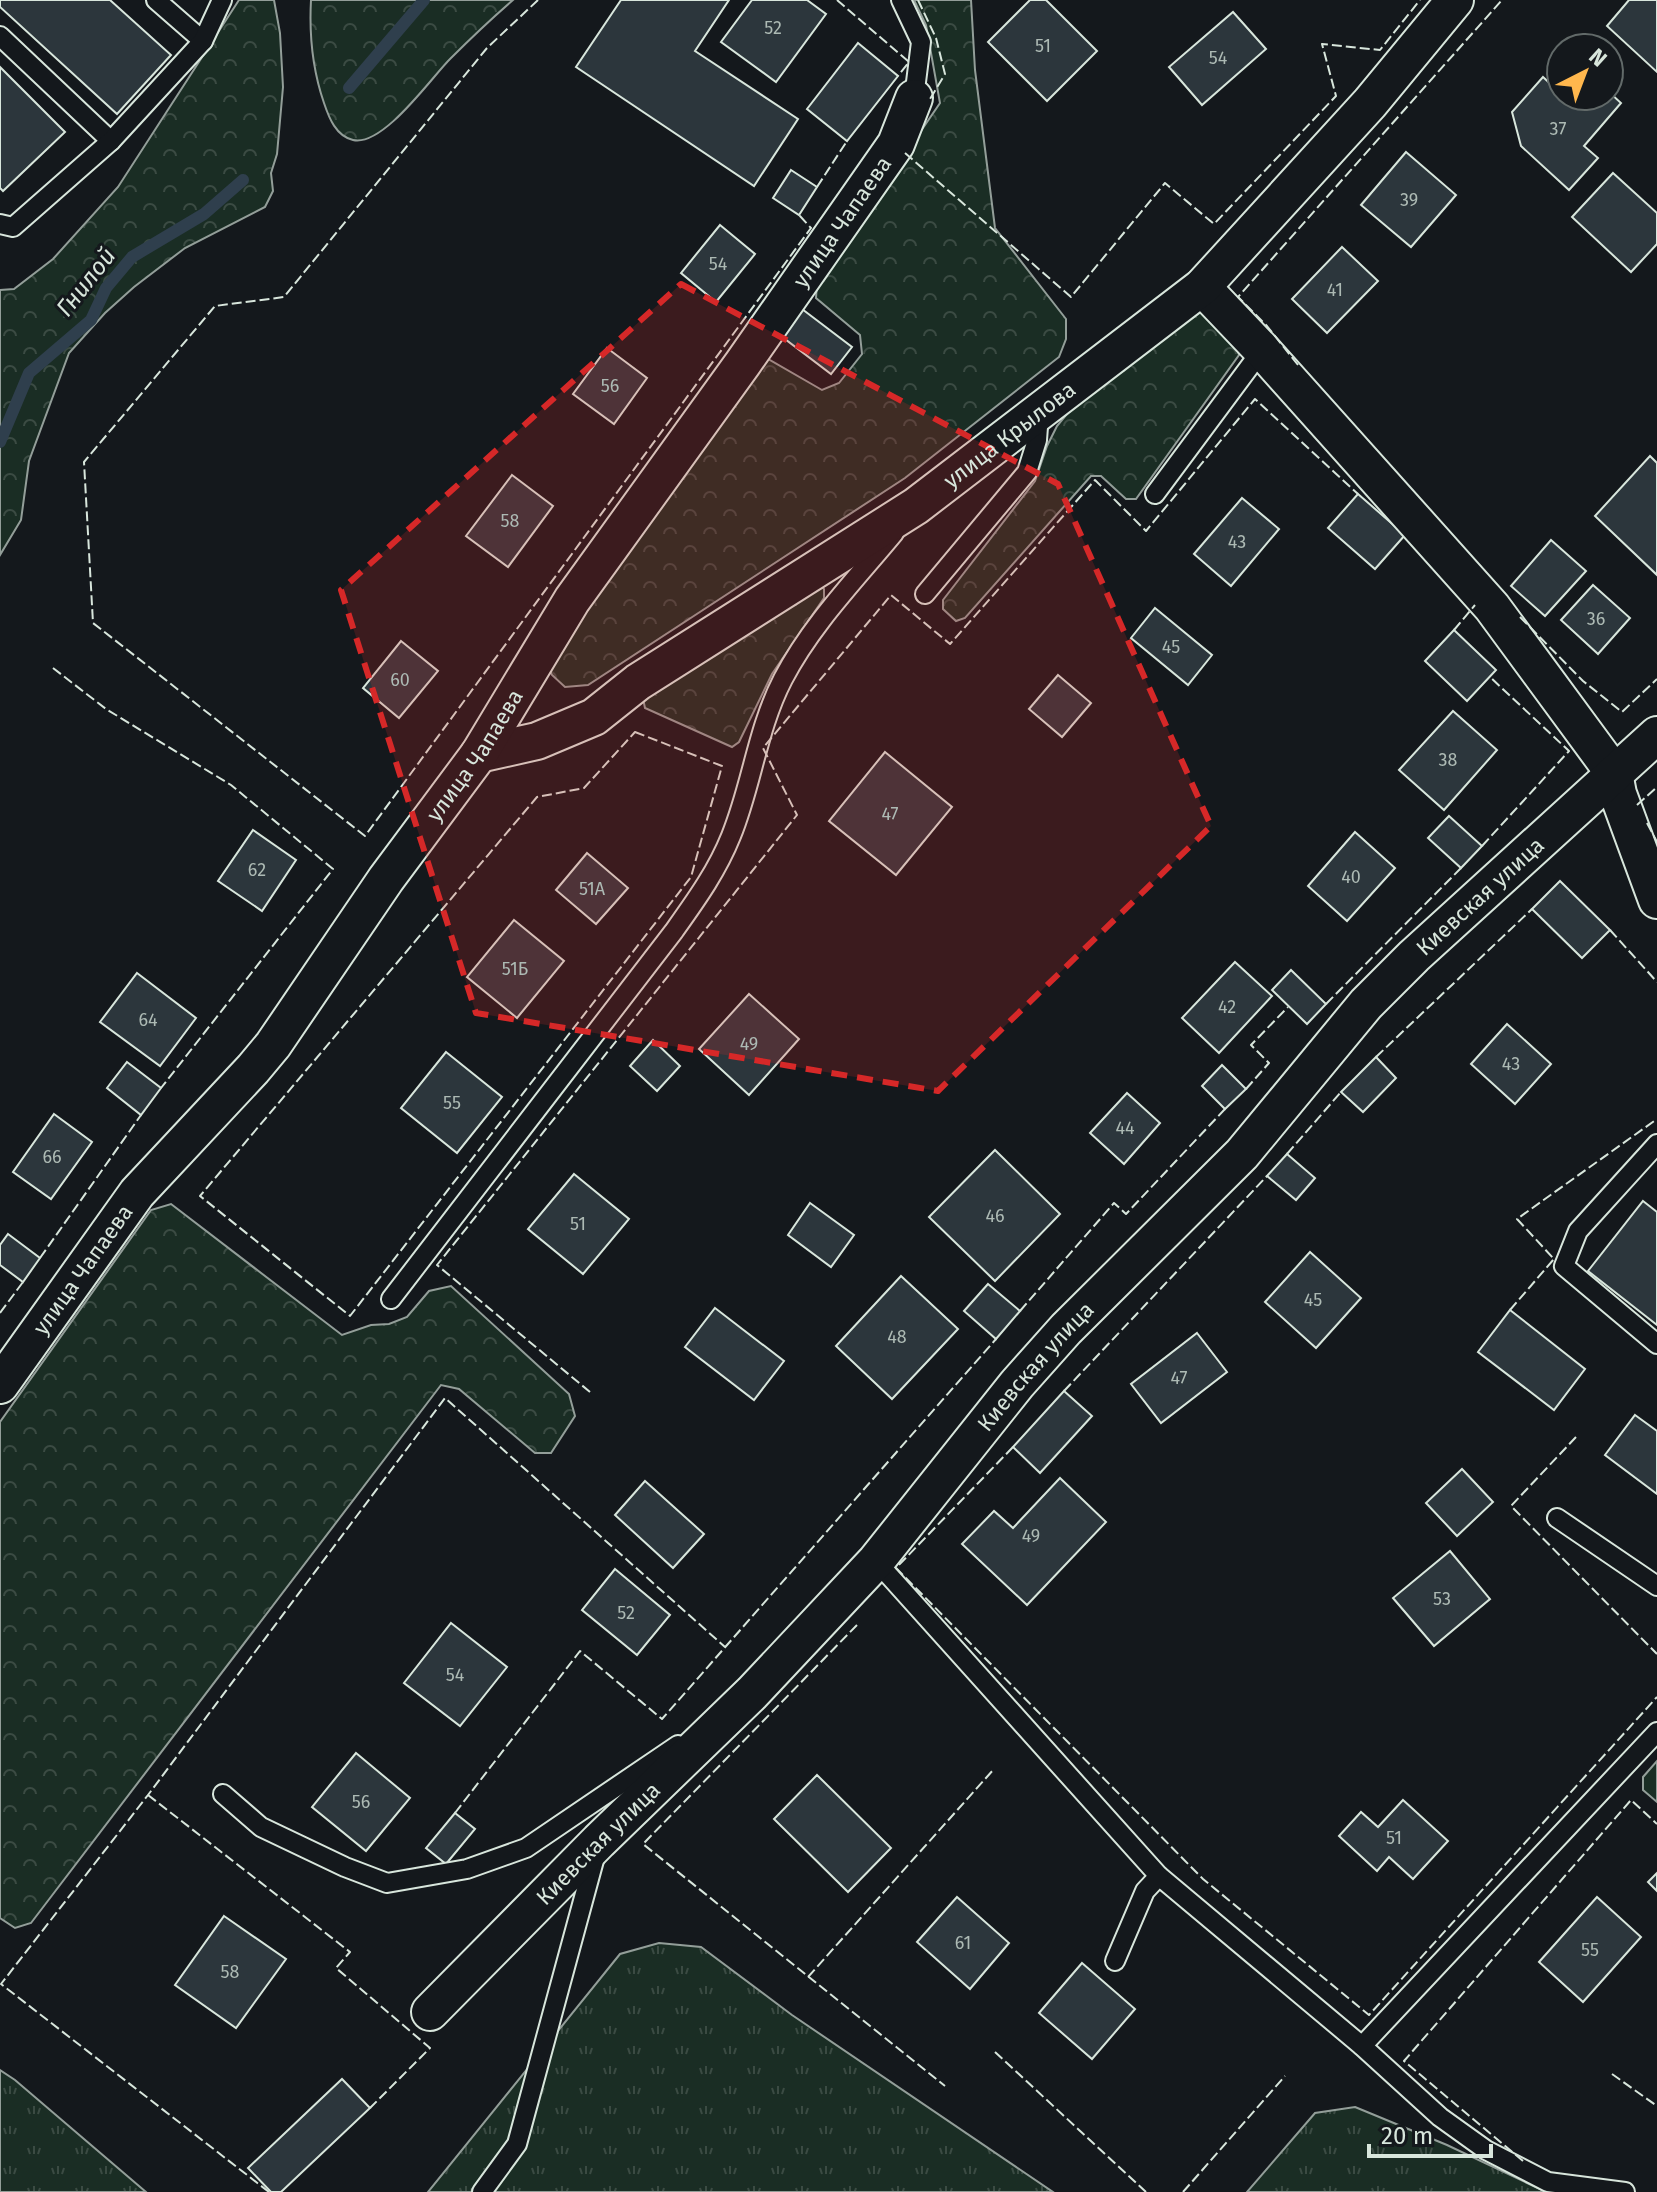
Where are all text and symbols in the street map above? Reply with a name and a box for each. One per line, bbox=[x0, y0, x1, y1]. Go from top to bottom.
house number: 52 bbox=[764, 17, 782, 39]
north arrow bbox=[1545, 32, 1625, 112]
house number: 51 bbox=[1035, 35, 1051, 57]
text: N bbox=[1584, 43, 1613, 72]
house number: 54 bbox=[1209, 47, 1228, 69]
house number: 37 bbox=[1550, 118, 1566, 140]
street label: улица Чапаева bbox=[787, 151, 897, 293]
house number: 39 bbox=[1400, 189, 1418, 211]
water label: Гнилой bbox=[51, 242, 121, 322]
house number: 54 bbox=[709, 253, 728, 275]
house number: 41 bbox=[1327, 279, 1343, 301]
house number: 56 bbox=[601, 375, 619, 397]
street label: улица Крылова bbox=[938, 376, 1081, 494]
house number: 58 bbox=[501, 510, 520, 532]
house number: 43 bbox=[1228, 531, 1246, 553]
house number: 36 bbox=[1587, 608, 1605, 630]
house number: 45 bbox=[1162, 636, 1180, 658]
house number: 60 bbox=[390, 669, 410, 691]
street label: улица Чапаева bbox=[421, 684, 529, 827]
house number: 38 bbox=[1439, 749, 1458, 771]
house number: 47 bbox=[881, 803, 899, 825]
street label: Киевская улица bbox=[1411, 832, 1550, 961]
house number: 62 bbox=[248, 859, 266, 881]
house number: 40 bbox=[1341, 866, 1361, 888]
house number: 51А bbox=[579, 878, 606, 900]
house number: 51Б bbox=[502, 958, 528, 980]
house number: 42 bbox=[1218, 996, 1236, 1018]
house number: 64 bbox=[138, 1009, 158, 1031]
house number: 49 bbox=[740, 1033, 758, 1055]
house number: 43 bbox=[1502, 1053, 1520, 1075]
house number: 55 bbox=[443, 1092, 461, 1114]
house number: 44 bbox=[1115, 1117, 1135, 1139]
house number: 66 bbox=[42, 1146, 62, 1168]
street label: улица Чапаева bbox=[27, 1199, 139, 1340]
house number: 46 bbox=[985, 1205, 1005, 1227]
house number: 51 bbox=[570, 1213, 586, 1235]
house number: 45 bbox=[1304, 1289, 1322, 1311]
street label: Киевская улица bbox=[972, 1296, 1100, 1437]
house number: 48 bbox=[887, 1326, 907, 1348]
house number: 47 bbox=[1170, 1367, 1188, 1389]
house number: 49 bbox=[1022, 1525, 1040, 1547]
house number: 53 bbox=[1433, 1588, 1451, 1610]
house number: 52 bbox=[617, 1602, 635, 1624]
house number: 54 bbox=[446, 1664, 465, 1686]
street label: Киевская улица bbox=[531, 1777, 666, 1911]
house number: 56 bbox=[352, 1791, 370, 1813]
house number: 51 bbox=[1386, 1827, 1402, 1849]
house number: 61 bbox=[955, 1932, 971, 1954]
house number: 55 bbox=[1581, 1939, 1599, 1961]
house number: 58 bbox=[221, 1961, 240, 1983]
scale bar bbox=[1369, 2108, 1491, 2158]
text: 20 m bbox=[1381, 2122, 1433, 2150]

